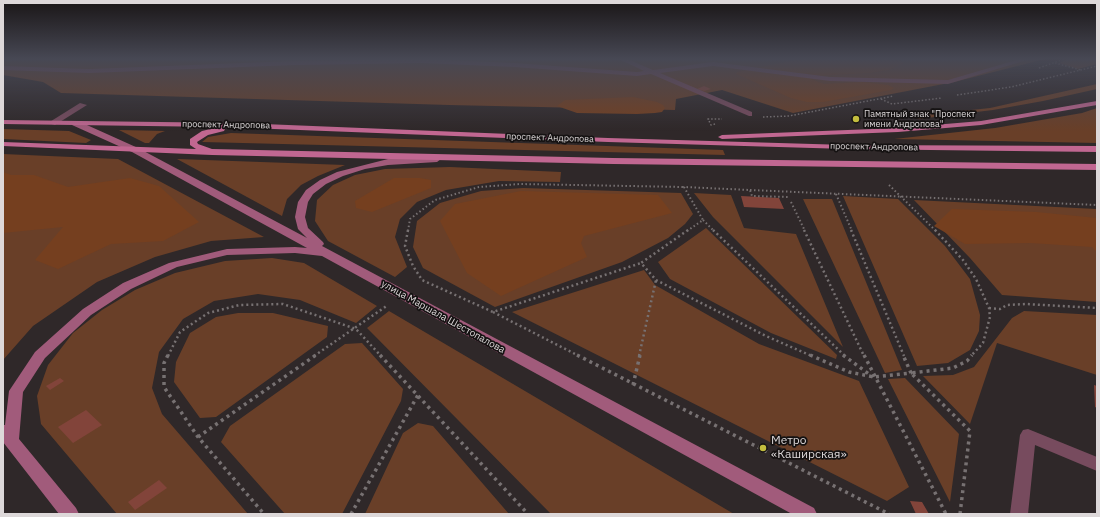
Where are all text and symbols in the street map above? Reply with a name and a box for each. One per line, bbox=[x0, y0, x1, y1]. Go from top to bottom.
place label: Памятный знак "Проспект имени Андропова" bbox=[864, 109, 975, 130]
marker: Памятный знак "Проспект имени Андропова" bbox=[851, 114, 861, 124]
street label: проспект Андропова bbox=[182, 119, 270, 131]
street label: проспект Андропова bbox=[506, 131, 594, 145]
street label: проспект Андропова bbox=[830, 141, 918, 153]
street label: улица Маршала Шестопалова bbox=[379, 278, 507, 356]
place label: Метро «Каширская» bbox=[771, 434, 847, 462]
marker: Метро «Каширская» bbox=[758, 443, 768, 453]

